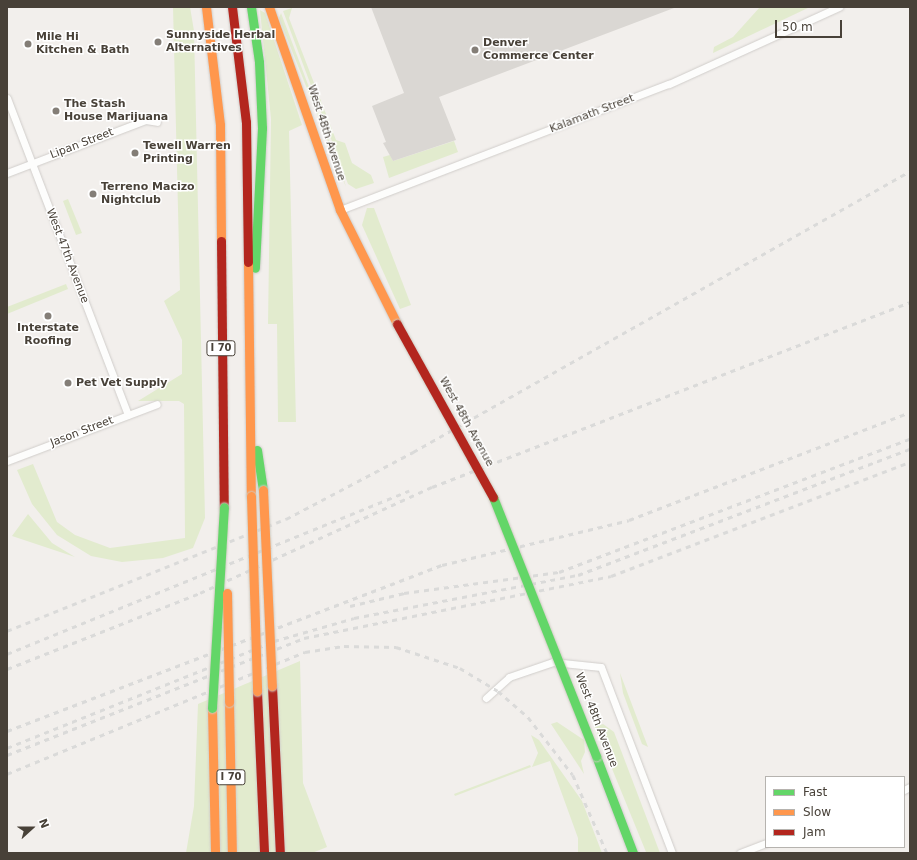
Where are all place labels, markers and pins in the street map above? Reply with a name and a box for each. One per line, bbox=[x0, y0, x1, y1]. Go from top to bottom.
place label: Sunnyside Herbal Alternatives bbox=[166, 29, 275, 55]
place label: Mile Hi Kitchen & Bath bbox=[36, 31, 129, 57]
marker: Sunnyside Herbal Alternatives bbox=[153, 37, 163, 47]
place label: Denver Commerce Center bbox=[483, 37, 594, 63]
marker: Mile Hi Kitchen & Bath bbox=[23, 39, 33, 49]
marker: Denver Commerce Center bbox=[470, 45, 480, 55]
place label: The Stash House Marijuana bbox=[64, 98, 168, 124]
marker: The Stash House Marijuana bbox=[51, 106, 61, 116]
place label: Tewell Warren Printing bbox=[143, 140, 231, 166]
marker: Tewell Warren Printing bbox=[130, 148, 140, 158]
place label: Terreno Macizo Nightclub bbox=[101, 181, 195, 207]
marker: Terreno Macizo Nightclub bbox=[88, 189, 98, 199]
marker: Interstate Roofing bbox=[43, 311, 53, 321]
place label: Interstate Roofing bbox=[17, 322, 79, 348]
place label: Pet Vet Supply bbox=[76, 376, 168, 390]
marker: Pet Vet Supply bbox=[63, 378, 73, 388]

